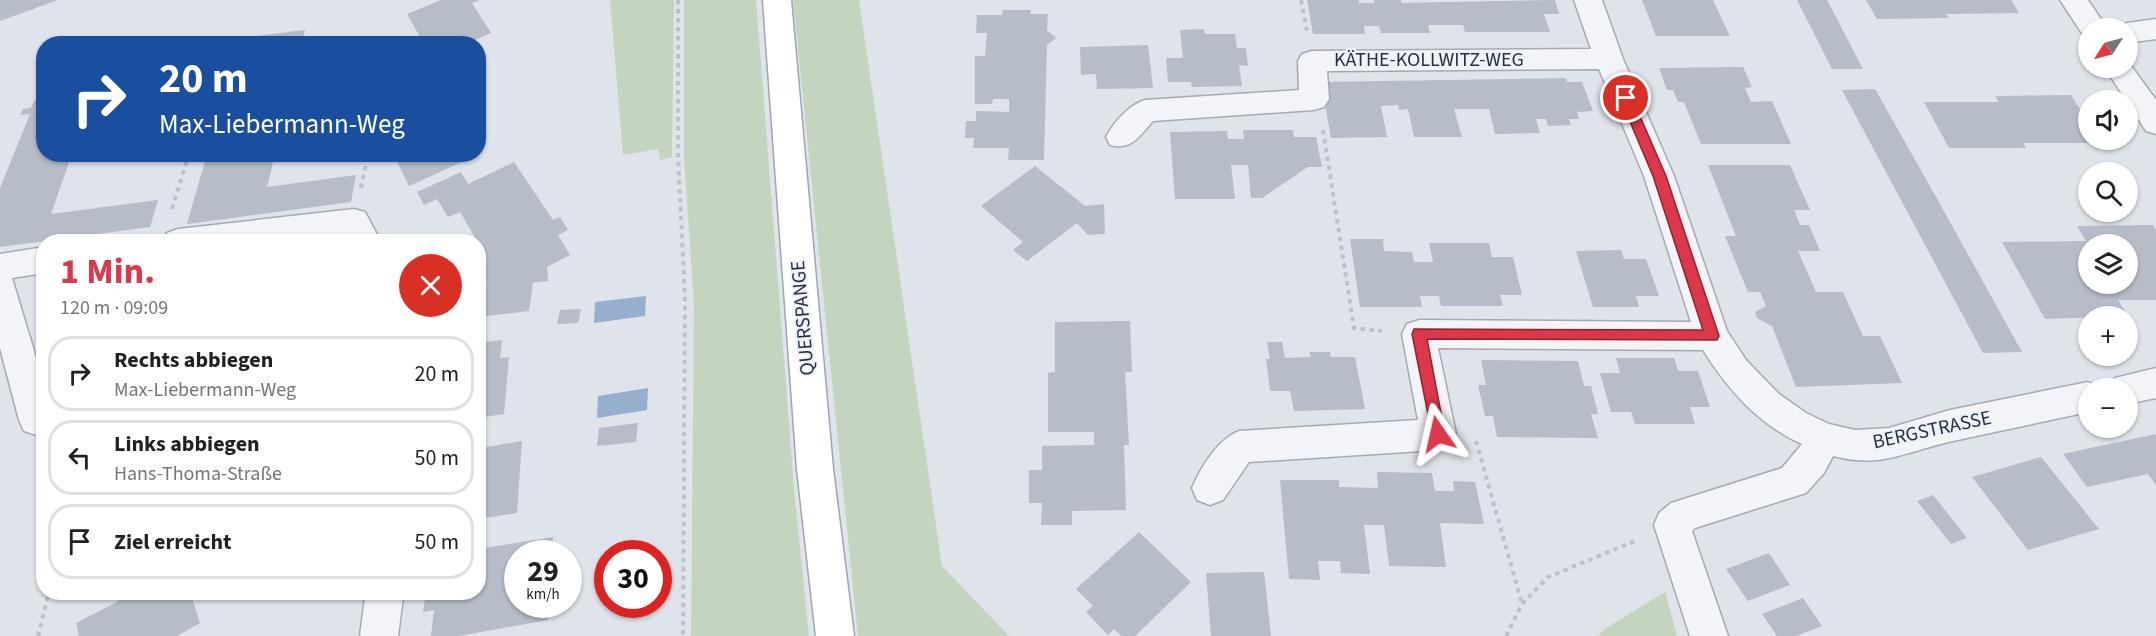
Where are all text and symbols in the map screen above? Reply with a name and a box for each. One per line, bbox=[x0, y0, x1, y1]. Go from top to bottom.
north arrow bbox=[2078, 18, 2138, 78]
map controls bbox=[2078, 18, 2138, 438]
street label: KÄTHE-KOLLWITZ-WEG bbox=[1334, 46, 1524, 74]
text: 20 m bbox=[159, 49, 248, 109]
icon: right bbox=[60, 60, 138, 138]
pin bbox=[1600, 72, 1651, 123]
icon: arrive bbox=[1609, 81, 1642, 114]
button: sound bbox=[2078, 90, 2138, 150]
text: Max-Liebermann-Weg bbox=[159, 105, 405, 144]
button: search bbox=[2078, 162, 2138, 222]
button: layers bbox=[2078, 234, 2138, 294]
text: 1 Min. bbox=[60, 246, 155, 297]
button: close bbox=[399, 254, 462, 317]
street label: QUERSPANGE bbox=[784, 259, 822, 377]
text: 120 m · 09:09 bbox=[60, 294, 168, 322]
button: + bbox=[2078, 306, 2138, 366]
text: Rechts abbiegen bbox=[114, 344, 273, 376]
icon: right bbox=[63, 357, 96, 390]
text: 20 m bbox=[414, 358, 459, 390]
text: Max-Liebermann-Weg bbox=[114, 376, 296, 404]
button: − bbox=[2078, 378, 2138, 438]
position arrow bbox=[1406, 402, 1470, 466]
street label: BERGSTRASSE bbox=[1870, 404, 1994, 456]
text: Links abbiegen bbox=[114, 428, 260, 460]
icon: left bbox=[63, 441, 96, 474]
text: 50 m bbox=[414, 442, 459, 474]
text: Hans-Thoma-Straße bbox=[114, 460, 282, 488]
icon: arrive bbox=[63, 525, 96, 558]
text: Ziel erreicht bbox=[114, 526, 232, 558]
text: 50 m bbox=[414, 526, 459, 558]
speed limit sign: 30 bbox=[594, 540, 672, 618]
text: 29 bbox=[527, 550, 559, 593]
text: km/h bbox=[526, 584, 560, 605]

